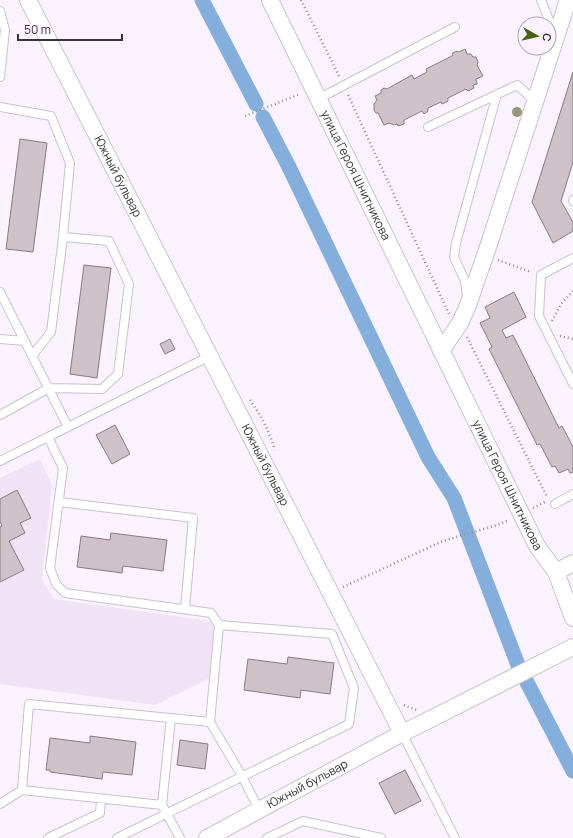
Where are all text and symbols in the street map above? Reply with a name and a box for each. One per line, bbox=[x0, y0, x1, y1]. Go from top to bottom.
scale bar bbox=[18, 16, 122, 42]
north arrow bbox=[517, 16, 557, 56]
text: 50 m bbox=[24, 21, 51, 38]
text: С bbox=[539, 32, 555, 43]
street label: улица Героя Шнитникова bbox=[317, 107, 395, 243]
street label: Южный бульвар bbox=[90, 132, 146, 220]
street label: улица Героя Шнитникова bbox=[469, 417, 546, 554]
street label: Южный бульвар bbox=[238, 421, 294, 509]
street label: Южный бульвар bbox=[264, 755, 351, 812]

